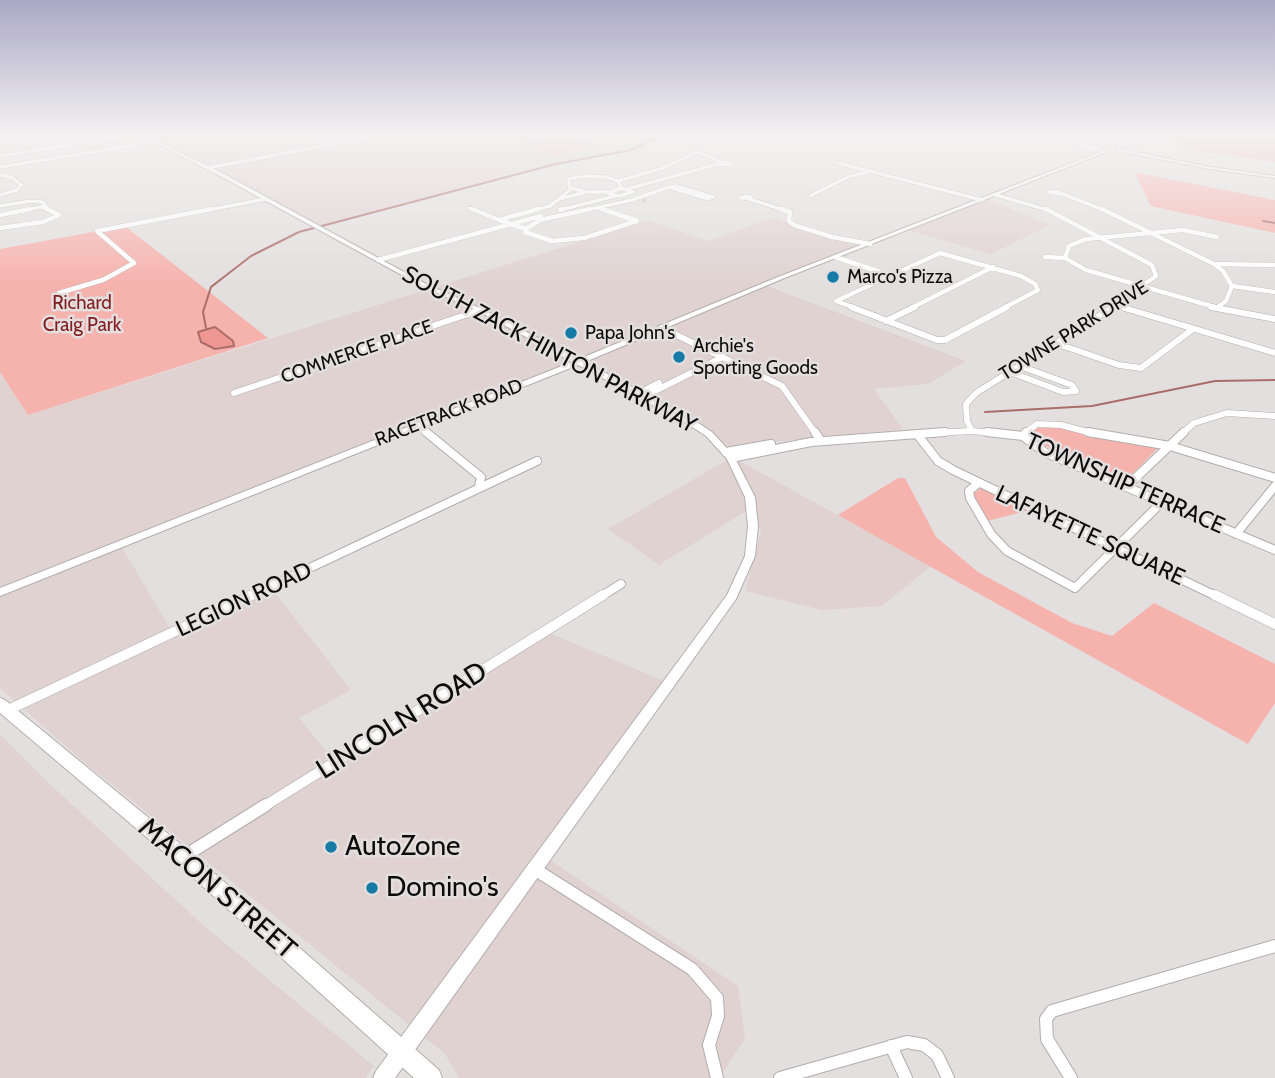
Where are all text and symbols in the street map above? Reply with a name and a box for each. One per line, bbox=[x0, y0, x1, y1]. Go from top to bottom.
street label: SOUTH ZACK HINTON PARKWAY bbox=[397, 260, 701, 440]
place label: Marco's Pizza bbox=[847, 266, 953, 288]
marker: Marco's Pizza bbox=[825, 269, 841, 285]
street label: TOWNE PARK DRIVE bbox=[996, 276, 1152, 386]
park label: Richard Craig Park bbox=[43, 292, 121, 336]
street label: COMMERCE PLACE bbox=[278, 315, 436, 389]
place label: Papa John's bbox=[585, 322, 675, 344]
marker: Papa John's bbox=[563, 325, 579, 341]
place label: Archie's Sporting Goods bbox=[693, 335, 818, 379]
marker: Archie's Sporting Goods bbox=[671, 349, 687, 365]
street label: RACETRACK ROAD bbox=[372, 374, 526, 452]
street label: TOWNSHIP TERRACE bbox=[1021, 428, 1229, 540]
street label: LAFAYETTE SQUARE bbox=[991, 480, 1189, 592]
street label: LEGION ROAD bbox=[172, 557, 316, 643]
street label: LINCOLN ROAD bbox=[310, 655, 494, 787]
street label: MACON STREET bbox=[131, 811, 303, 967]
place label: AutoZone bbox=[345, 830, 460, 864]
marker: AutoZone bbox=[323, 839, 339, 855]
place label: Domino's bbox=[386, 871, 499, 905]
marker: Domino's bbox=[364, 880, 380, 896]

